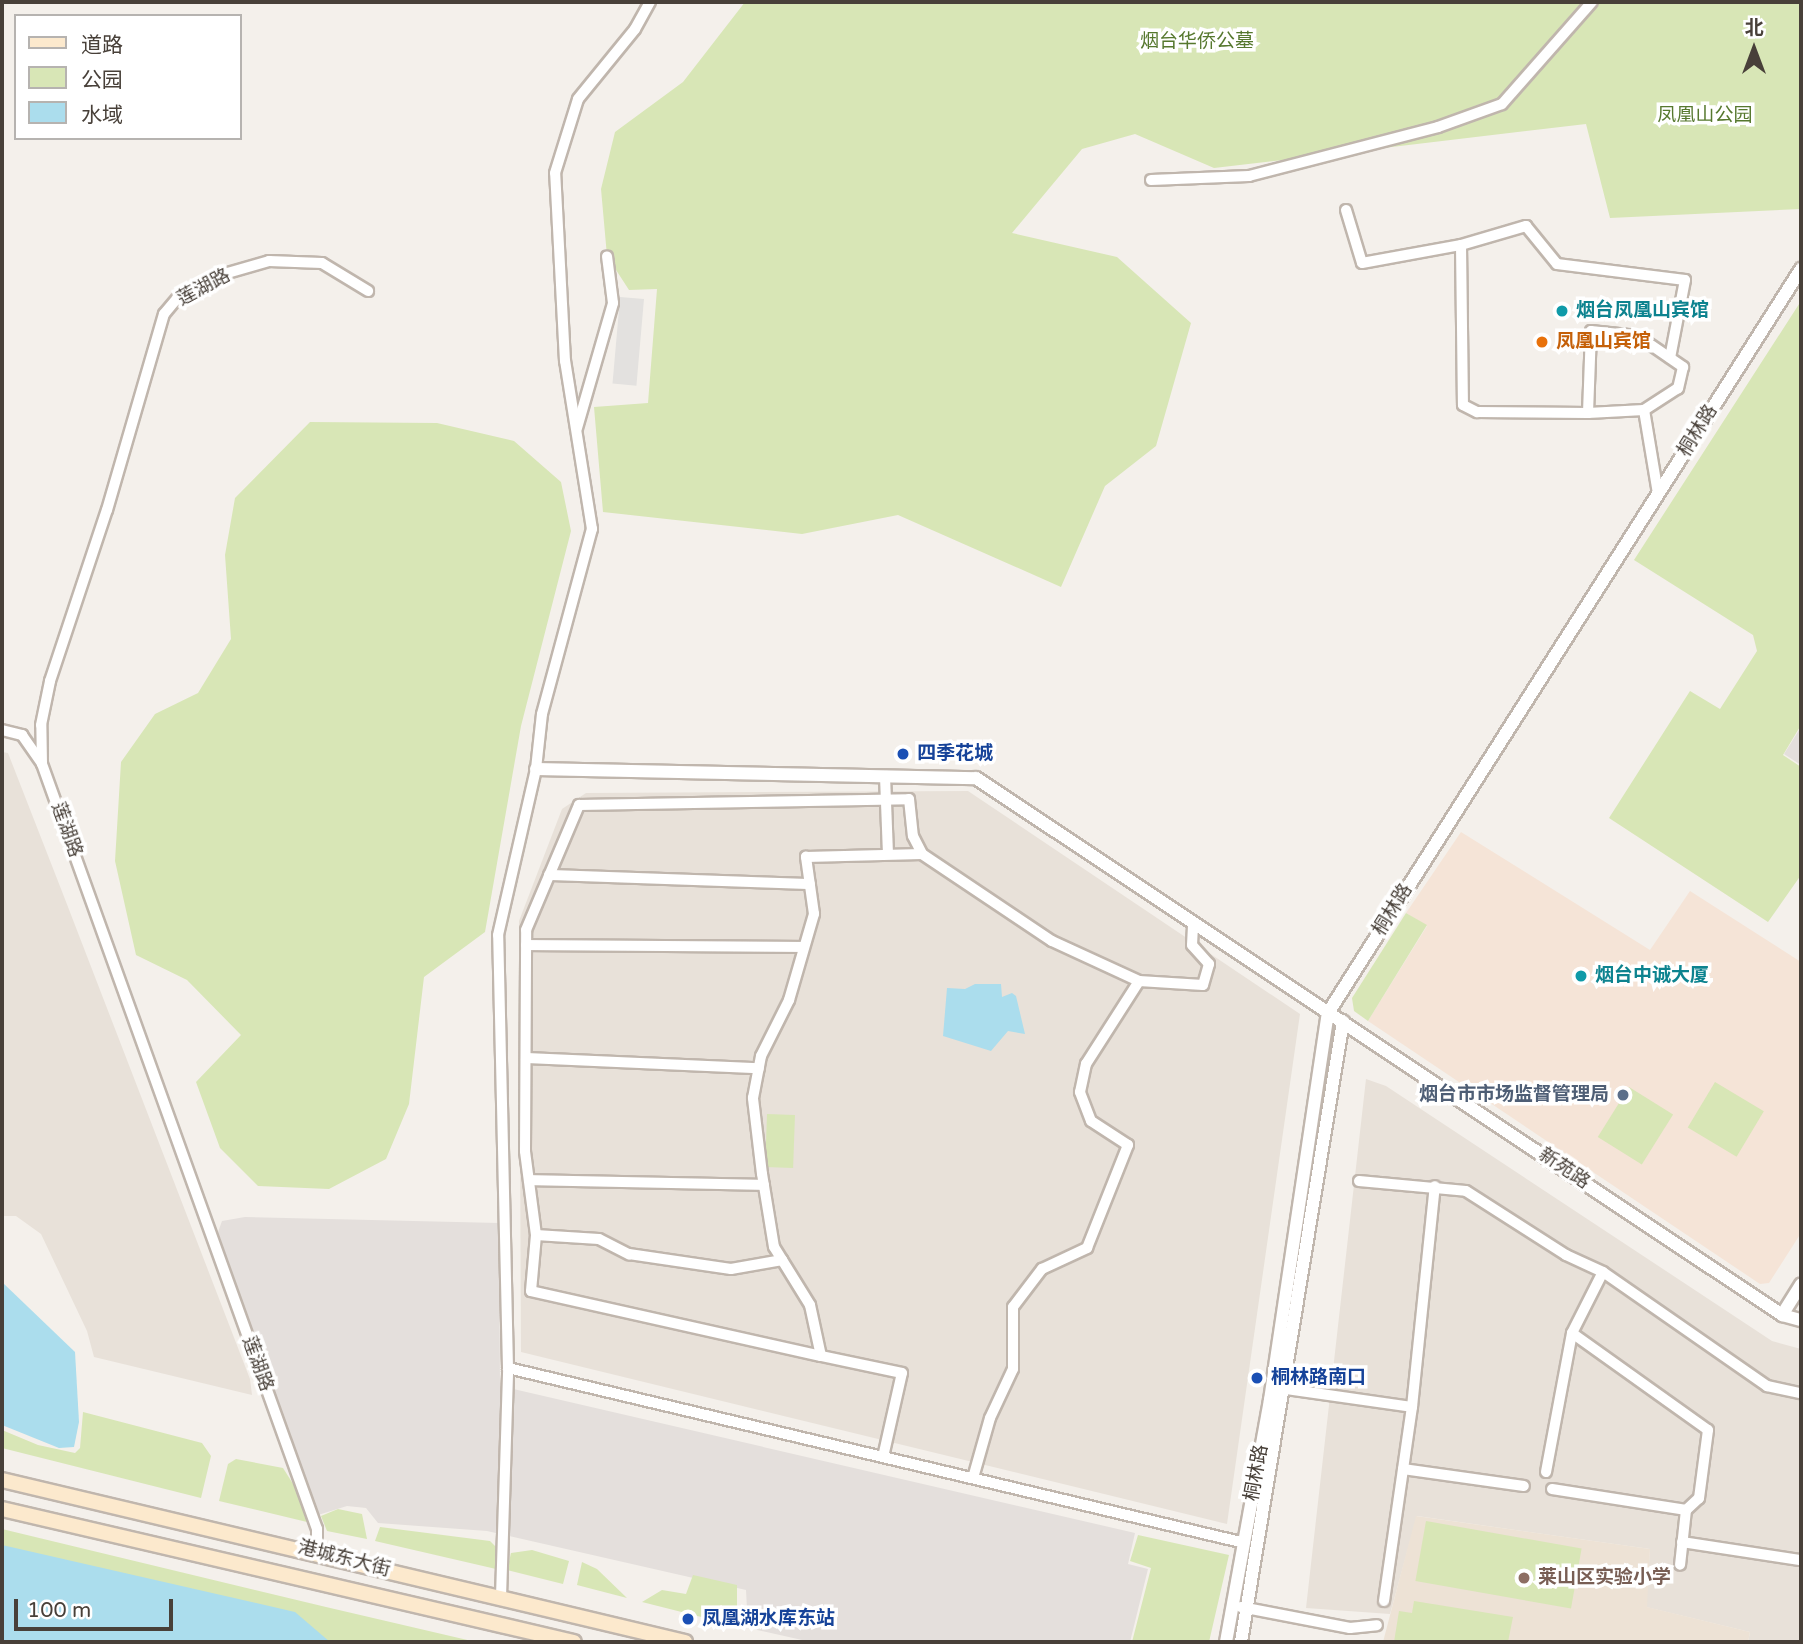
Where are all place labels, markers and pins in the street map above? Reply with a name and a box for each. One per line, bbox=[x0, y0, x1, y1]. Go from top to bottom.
place label: 烟台凤凰山宾馆 bbox=[1576, 300, 1709, 322]
marker: 烟台凤凰山宾馆 bbox=[1554, 303, 1570, 319]
place label: 凤凰山宾馆 bbox=[1556, 331, 1651, 353]
marker: 凤凰山宾馆 bbox=[1534, 334, 1550, 350]
place label: 四季花城 bbox=[917, 743, 993, 765]
marker: 四季花城 bbox=[895, 746, 911, 762]
place label: 烟台中诚大厦 bbox=[1595, 965, 1709, 987]
marker: 烟台中诚大厦 bbox=[1573, 968, 1589, 984]
place label: 烟台市市场监督管理局 bbox=[1419, 1084, 1609, 1106]
marker: 烟台市市场监督管理局 bbox=[1615, 1087, 1631, 1103]
place label: 桐林路南口 bbox=[1271, 1367, 1366, 1389]
marker: 桐林路南口 bbox=[1249, 1370, 1265, 1386]
place label: 莱山区实验小学 bbox=[1538, 1567, 1671, 1589]
marker: 莱山区实验小学 bbox=[1516, 1570, 1532, 1586]
place label: 凤凰湖水库东站 bbox=[702, 1608, 835, 1630]
marker: 凤凰湖水库东站 bbox=[680, 1611, 696, 1627]

